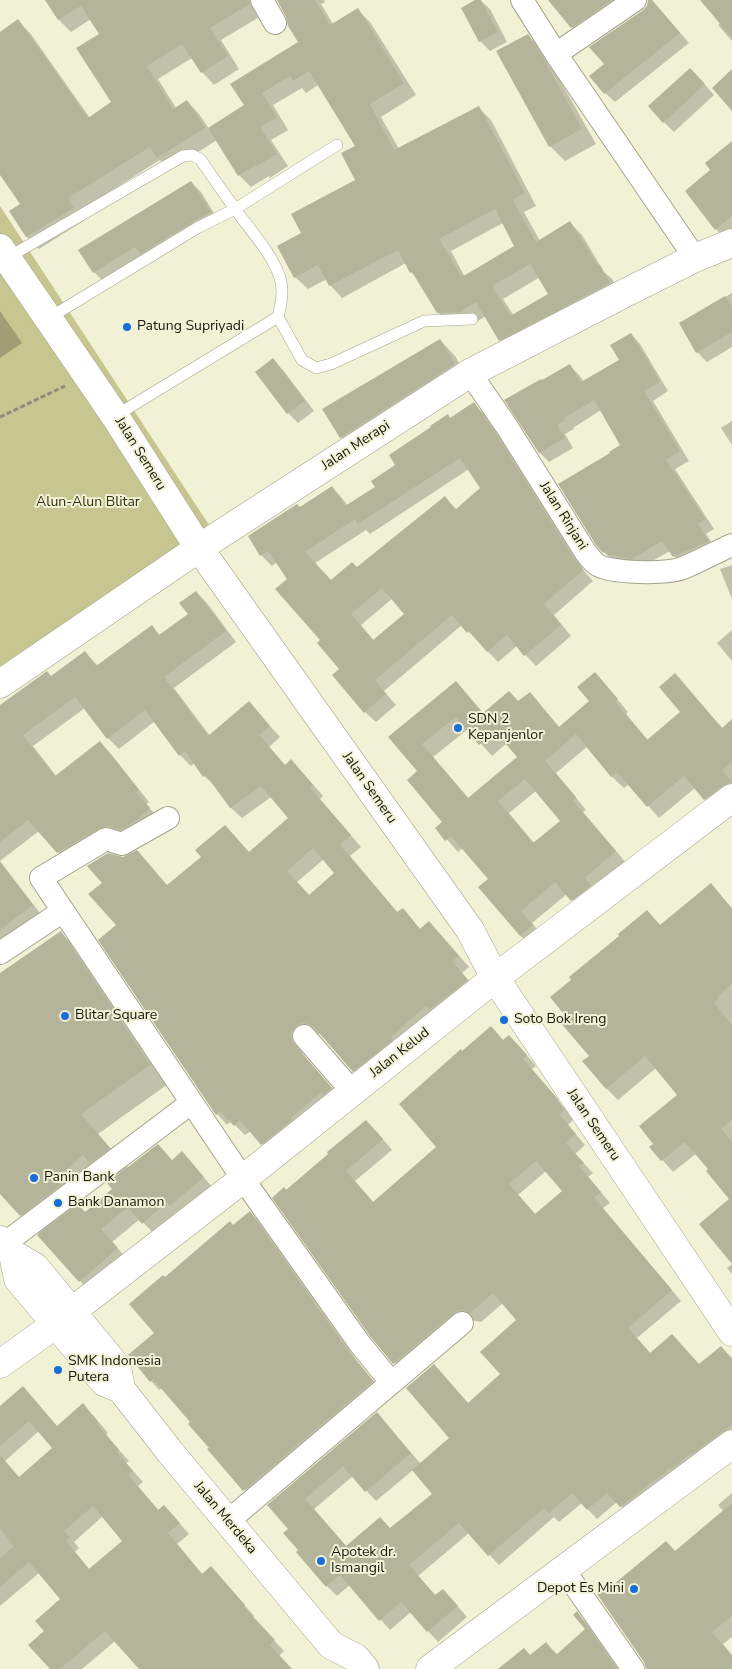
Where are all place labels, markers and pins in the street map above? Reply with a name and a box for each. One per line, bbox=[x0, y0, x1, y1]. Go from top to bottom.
place label: Patung Supriyadi bbox=[137, 319, 244, 335]
marker: Patung Supriyadi bbox=[121, 321, 133, 333]
place label: SDN 2 Kepanjenlor bbox=[468, 712, 543, 744]
marker: SDN 2 Kepanjenlor bbox=[452, 722, 464, 734]
place label: Blitar Square bbox=[75, 1008, 157, 1024]
marker: Blitar Square bbox=[59, 1010, 71, 1022]
place label: Soto Bok Ireng bbox=[514, 1012, 606, 1028]
marker: Soto Bok Ireng bbox=[498, 1014, 510, 1026]
place label: Panin Bank bbox=[44, 1170, 115, 1186]
marker: Panin Bank bbox=[28, 1172, 40, 1184]
place label: Bank Danamon bbox=[68, 1195, 164, 1211]
marker: Bank Danamon bbox=[52, 1197, 64, 1209]
place label: SMK Indonesia Putera bbox=[68, 1354, 161, 1386]
marker: SMK Indonesia Putera bbox=[52, 1364, 64, 1376]
place label: Apotek dr. Ismangil bbox=[331, 1545, 396, 1578]
marker: Apotek dr. Ismangil bbox=[315, 1555, 327, 1567]
place label: Depot Es Mini bbox=[537, 1581, 624, 1597]
marker: Depot Es Mini bbox=[628, 1583, 640, 1595]

